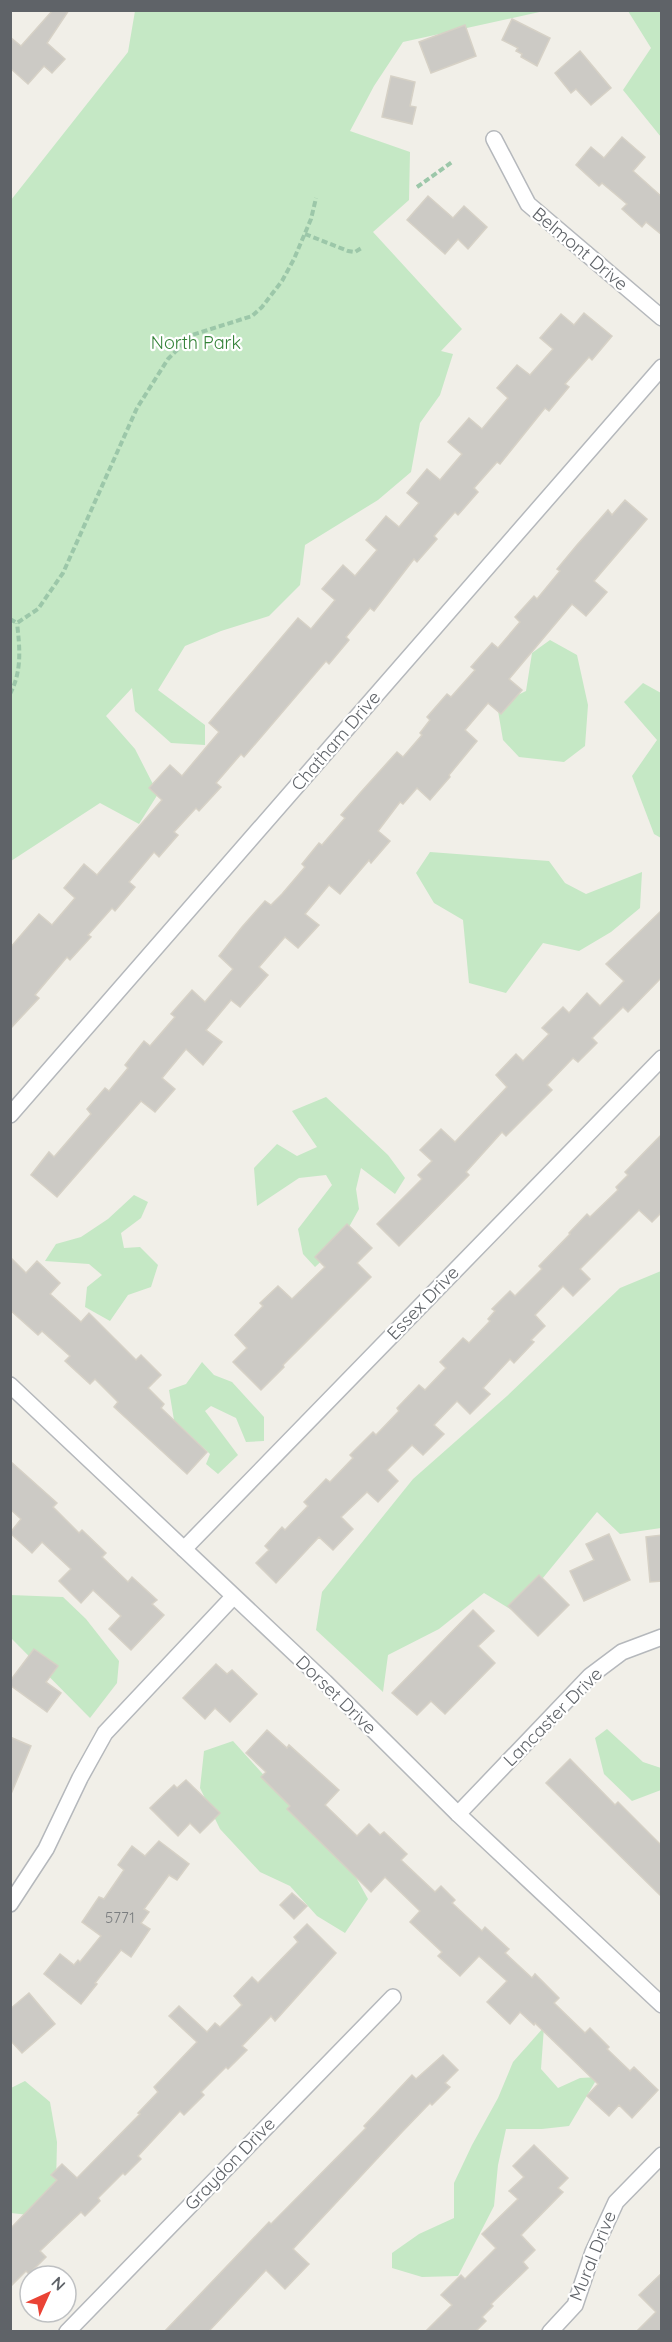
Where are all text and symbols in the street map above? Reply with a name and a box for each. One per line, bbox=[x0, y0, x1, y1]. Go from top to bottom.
street label: Belmont Drive bbox=[528, 202, 633, 295]
park label: North Park bbox=[151, 331, 241, 354]
street label: Chatham Drive bbox=[286, 686, 385, 795]
street label: Essex Drive bbox=[382, 1261, 464, 1344]
street label: Dorset Drive bbox=[291, 1650, 382, 1739]
street label: Lancaster Drive bbox=[498, 1662, 607, 1771]
house number: 5771 bbox=[105, 1908, 135, 1927]
street label: Graydon Drive bbox=[179, 2112, 280, 2215]
street label: Mural Drive bbox=[564, 2207, 621, 2304]
north arrow bbox=[18, 2264, 78, 2324]
text: N bbox=[47, 2272, 70, 2295]

